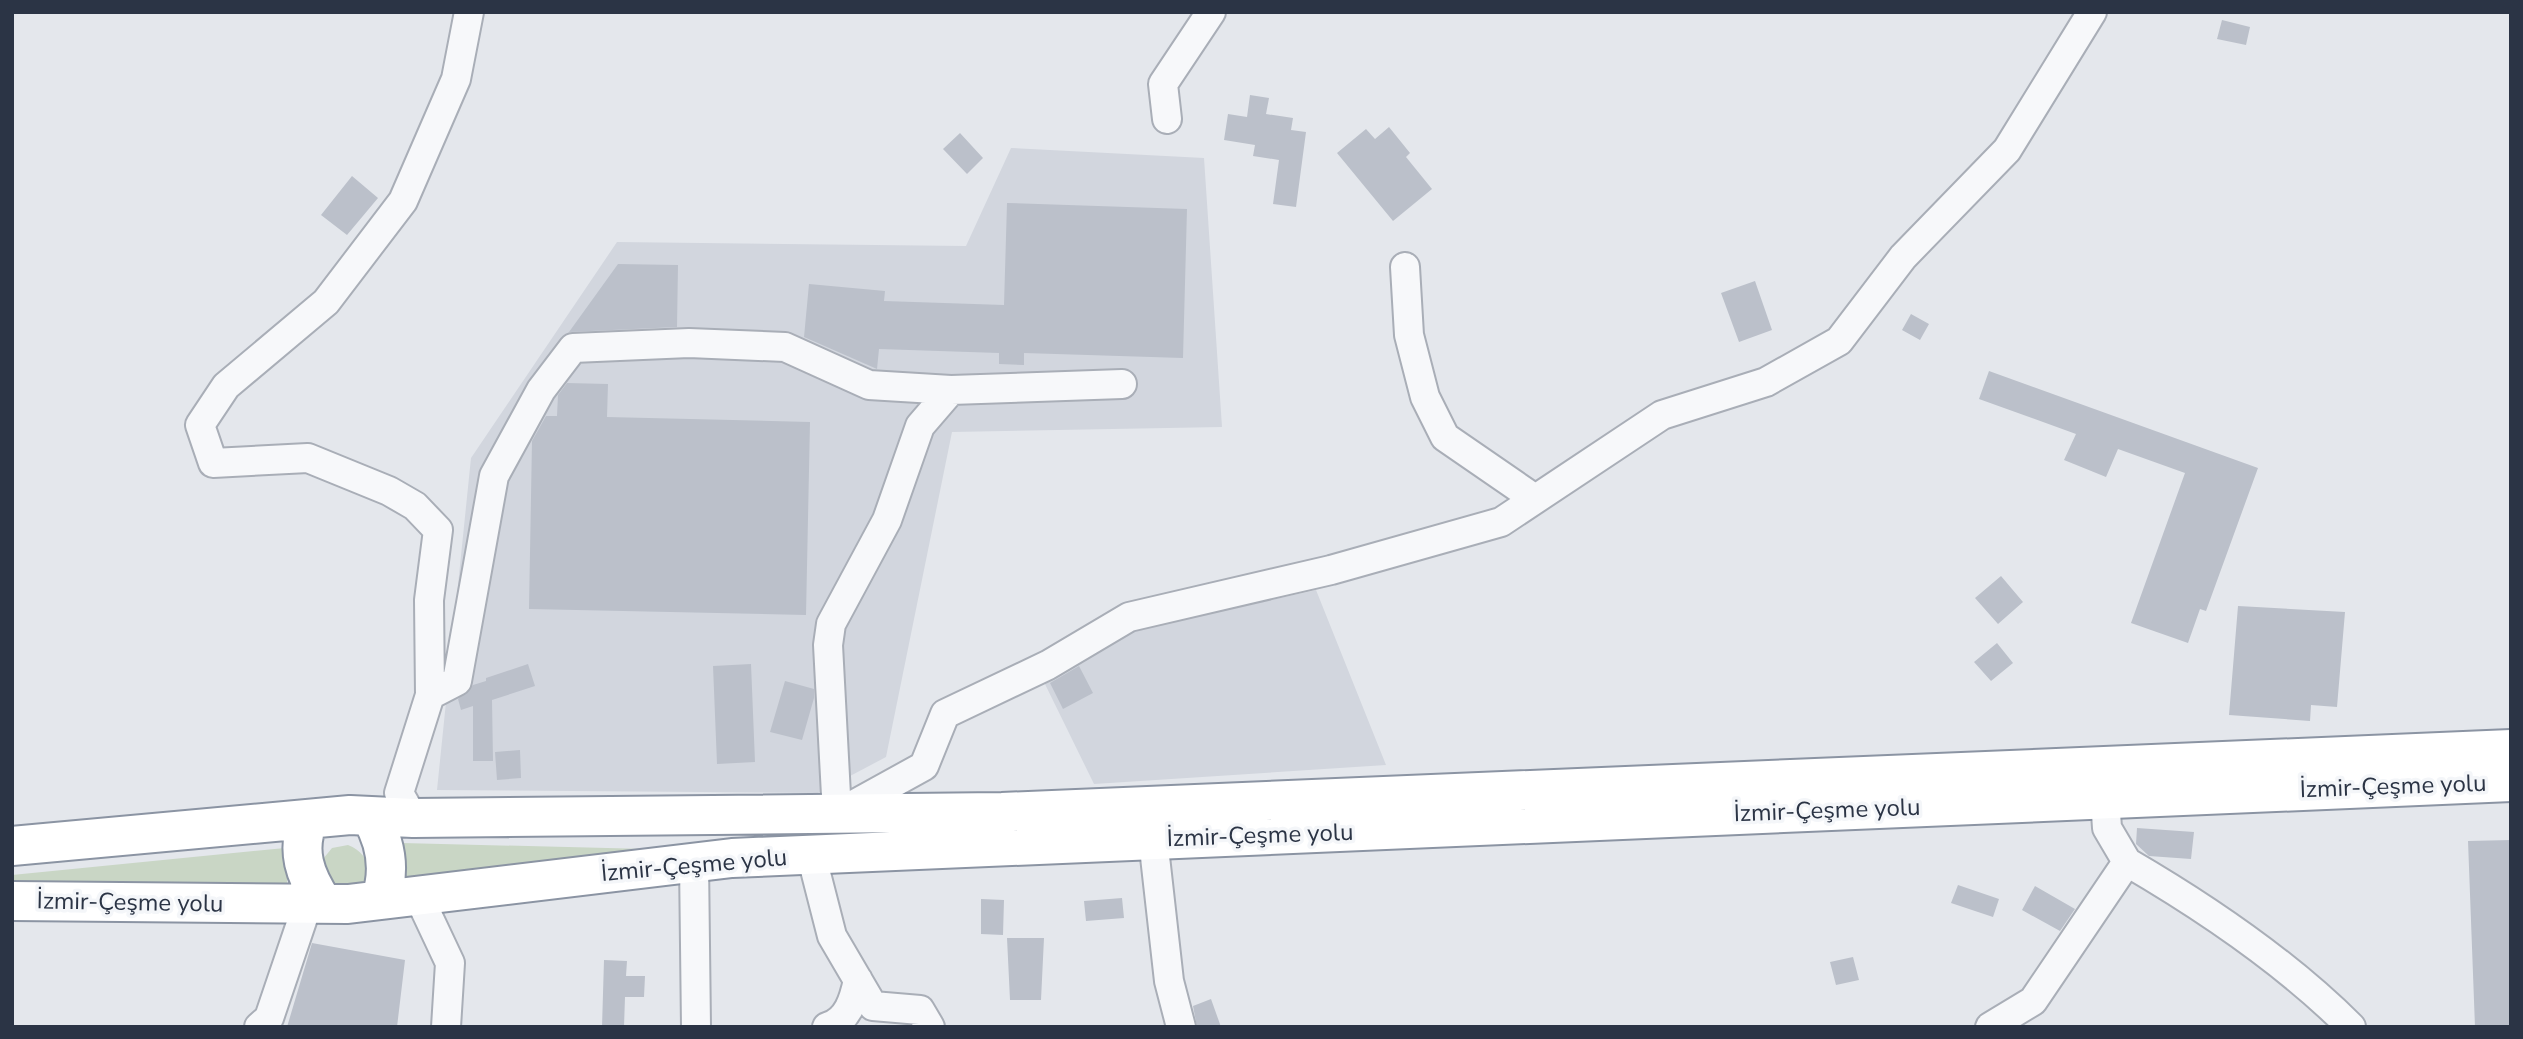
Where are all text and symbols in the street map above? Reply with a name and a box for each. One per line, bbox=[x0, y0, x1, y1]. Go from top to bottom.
street label: İzmir-Çeşme yolu bbox=[2299, 767, 2487, 805]
street label: İzmir-Çeşme yolu bbox=[1733, 791, 1921, 829]
street label: İzmir-Çeşme yolu bbox=[1166, 816, 1354, 854]
street label: İzmir-Çeşme yolu bbox=[600, 841, 788, 889]
street label: İzmir-Çeşme yolu bbox=[36, 884, 224, 920]

